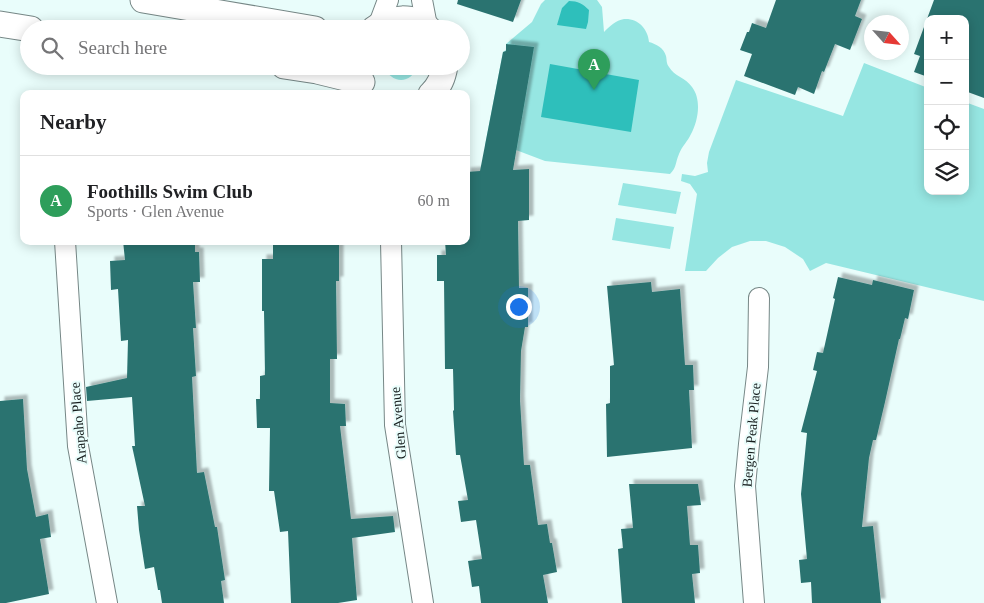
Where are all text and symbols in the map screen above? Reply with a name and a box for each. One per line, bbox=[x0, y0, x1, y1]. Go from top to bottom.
north arrow bbox=[864, 15, 909, 60]
map controls bbox=[924, 15, 969, 195]
button: + bbox=[924, 15, 969, 60]
search box bbox=[20, 20, 470, 75]
icon: search bbox=[38, 34, 66, 62]
text: Search here bbox=[78, 37, 167, 58]
pin: A bbox=[578, 49, 610, 90]
button: − bbox=[924, 60, 969, 105]
button: locate bbox=[924, 105, 969, 150]
text: Nearby bbox=[40, 110, 107, 134]
button: layers bbox=[924, 150, 969, 195]
text: Foothills Swim Club bbox=[87, 181, 253, 202]
text: A bbox=[50, 192, 62, 209]
text: 60 m bbox=[418, 192, 450, 209]
text: Sports · Glen Avenue bbox=[87, 203, 224, 220]
your location bbox=[506, 294, 532, 320]
street label: Arapaho Place bbox=[67, 381, 90, 464]
street label: Bergen Peak Place bbox=[739, 382, 764, 488]
street label: Glen Avenue bbox=[388, 386, 409, 460]

